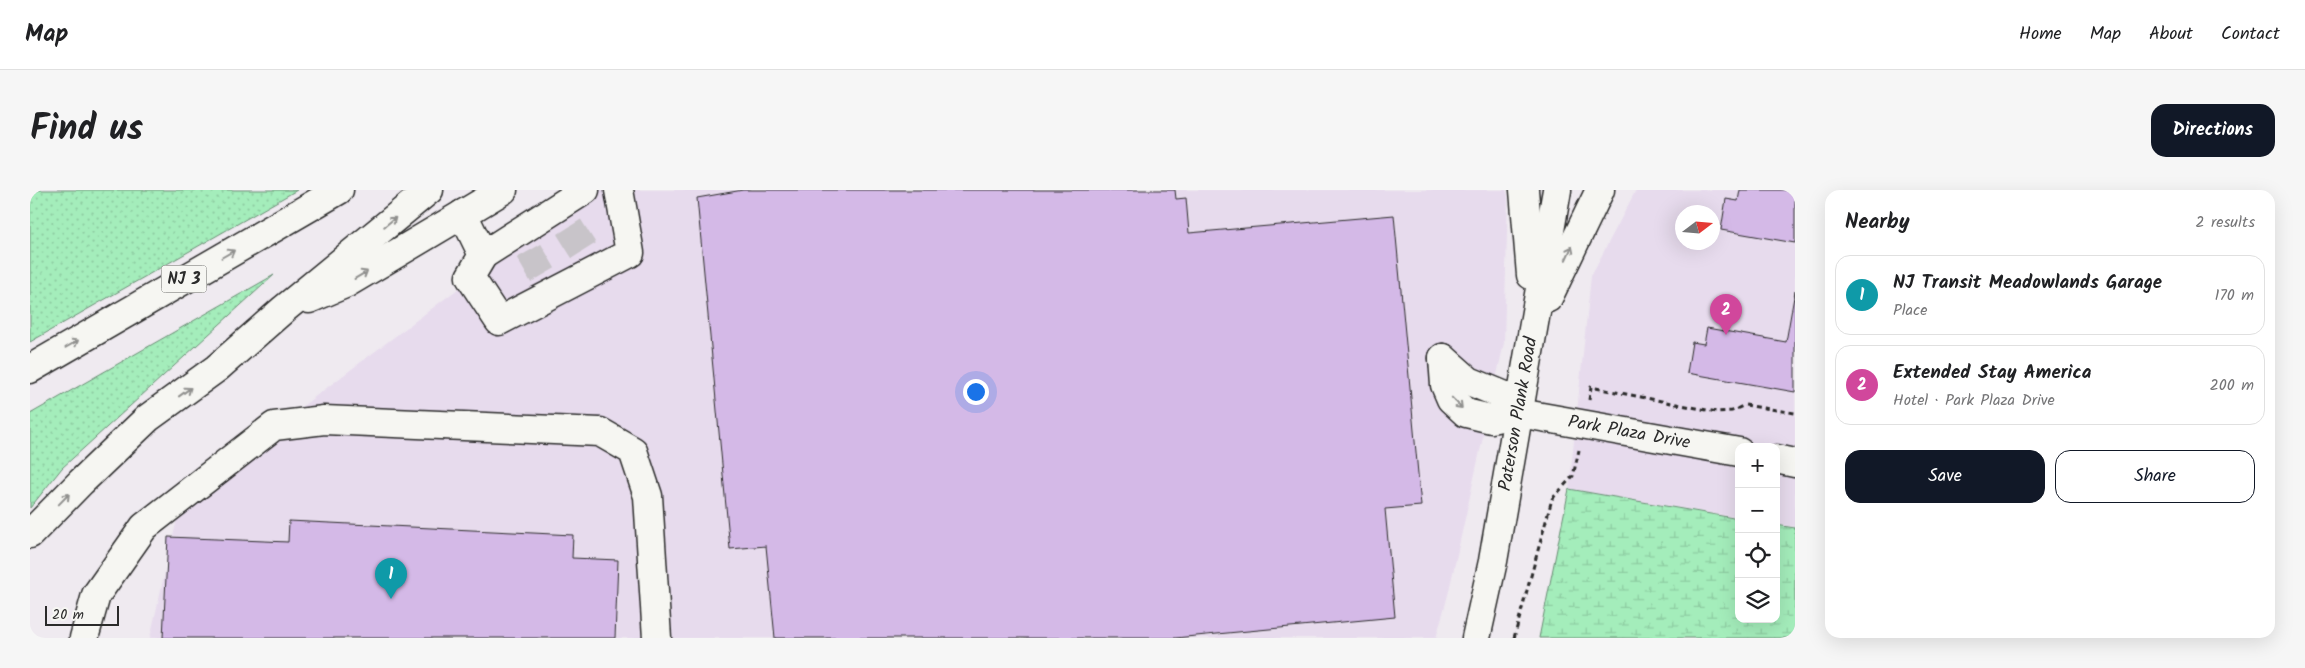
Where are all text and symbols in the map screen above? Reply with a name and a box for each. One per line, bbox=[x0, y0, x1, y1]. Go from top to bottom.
text: Map bbox=[25, 15, 68, 54]
text: Home bbox=[2019, 20, 2062, 49]
text: Map bbox=[2090, 20, 2121, 49]
text: About bbox=[2149, 20, 2193, 49]
text: Contact bbox=[2221, 20, 2280, 49]
text: Find us bbox=[30, 102, 143, 158]
button: Directions bbox=[2151, 104, 2275, 157]
north arrow bbox=[1675, 205, 1720, 250]
text: Nearby bbox=[1845, 206, 1910, 239]
text: 2 results bbox=[2195, 210, 2255, 235]
one-way arrow bbox=[383, 217, 396, 228]
one-way arrow bbox=[1565, 246, 1574, 261]
one-way arrow bbox=[220, 249, 235, 259]
road number: NJ 3 bbox=[162, 266, 206, 292]
text: NJ Transit Meadowlands Garage bbox=[1893, 268, 2162, 298]
one-way arrow bbox=[354, 270, 368, 280]
text: 1 bbox=[1860, 283, 1864, 308]
text: 170 m bbox=[2214, 283, 2254, 308]
pin: 2 bbox=[1710, 294, 1742, 335]
text: Place bbox=[1893, 298, 1927, 323]
street label: Paterson Plank Road bbox=[1491, 334, 1546, 493]
one-way arrow bbox=[65, 339, 79, 349]
text: Extended Stay America bbox=[1893, 358, 2091, 388]
text: 2 bbox=[1857, 373, 1867, 398]
text: 200 m bbox=[2210, 373, 2254, 398]
your location bbox=[963, 379, 989, 405]
one-way arrow bbox=[178, 386, 191, 397]
text: Hotel · Park Plaza Drive bbox=[1893, 388, 2055, 413]
one-way arrow bbox=[1451, 397, 1463, 409]
street label: Park Plaza Drive bbox=[1566, 407, 1693, 458]
map controls bbox=[1735, 443, 1780, 623]
button: + bbox=[1735, 443, 1780, 488]
button: Save bbox=[1845, 450, 2045, 503]
button: Share bbox=[2055, 450, 2255, 503]
button: − bbox=[1735, 488, 1780, 533]
one-way arrow bbox=[58, 493, 70, 506]
button: locate bbox=[1735, 533, 1780, 578]
pin: 1 bbox=[375, 558, 407, 599]
button: layers bbox=[1735, 578, 1780, 623]
scale bar bbox=[45, 603, 119, 626]
text: 20 m bbox=[52, 604, 84, 626]

